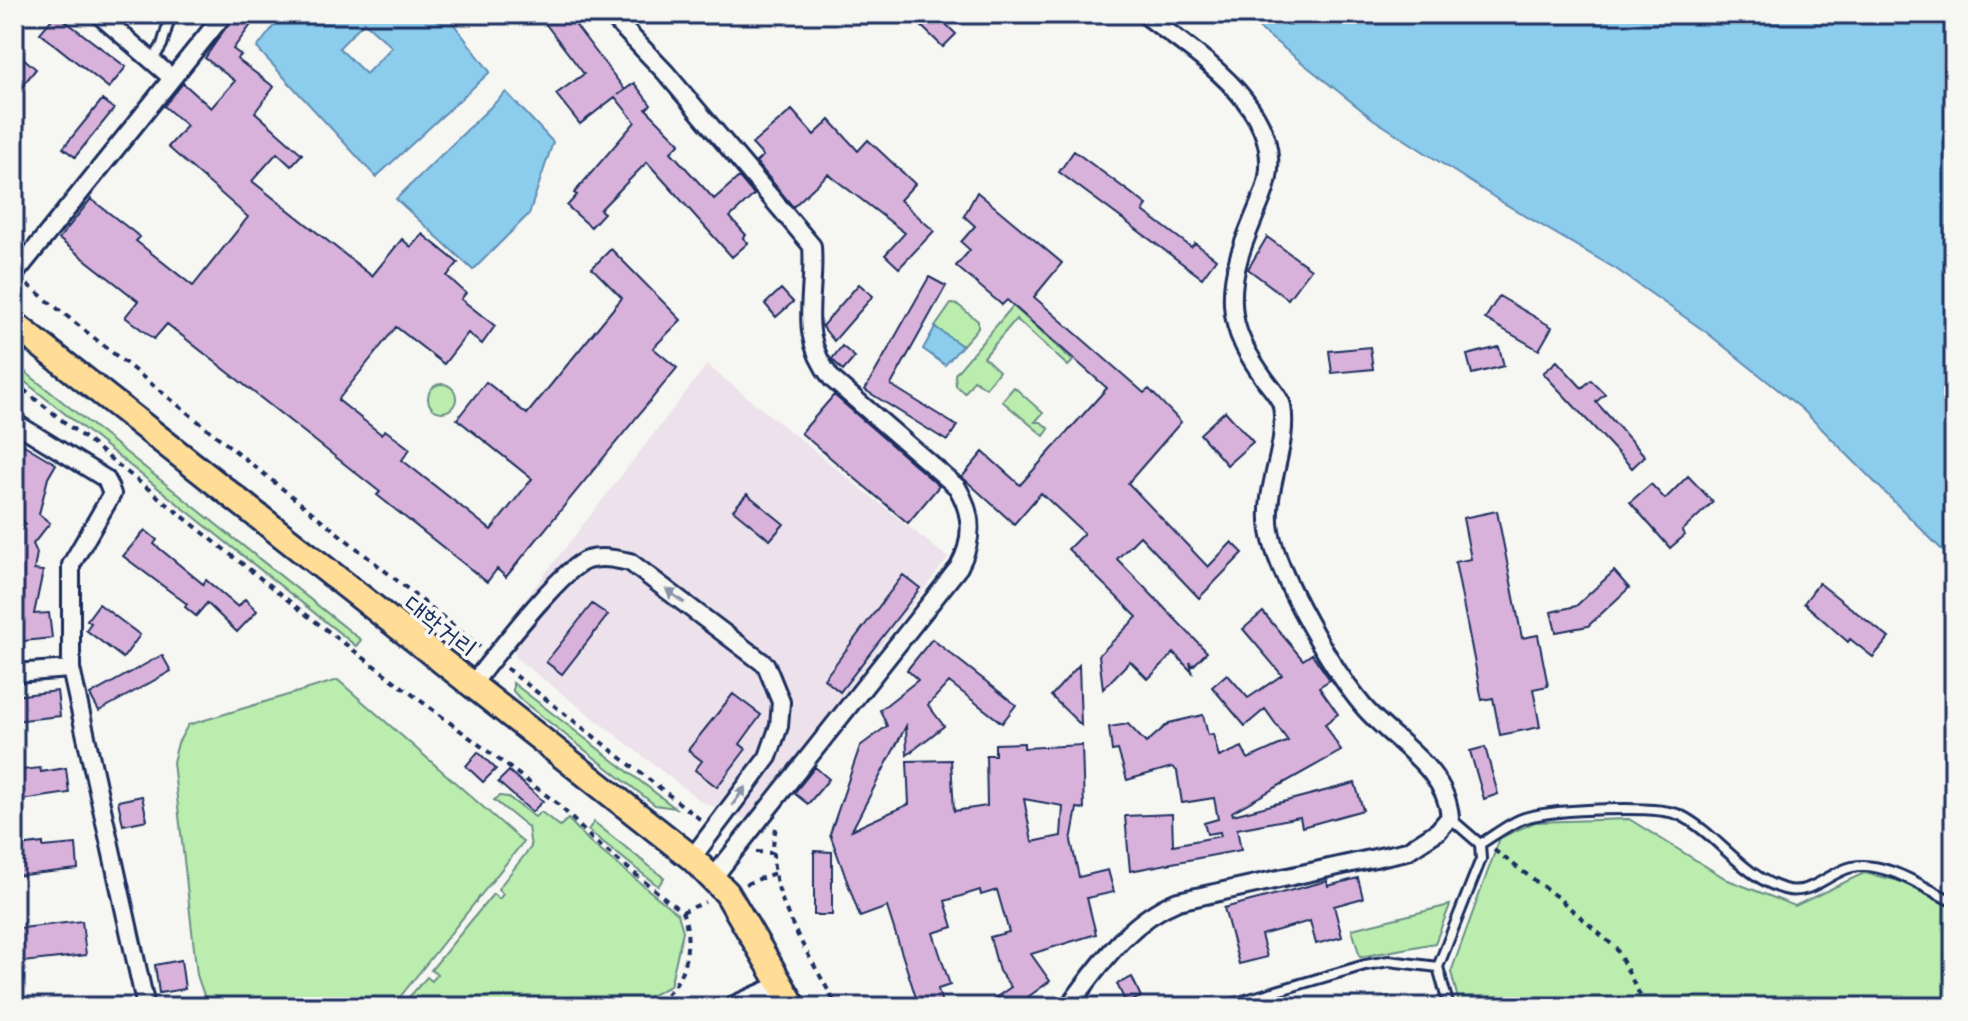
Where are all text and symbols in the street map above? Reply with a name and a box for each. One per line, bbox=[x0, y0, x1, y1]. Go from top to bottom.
street label: 대학거리 bbox=[398, 589, 482, 665]
one-way arrow bbox=[664, 589, 685, 604]
one-way arrow bbox=[731, 786, 747, 806]

